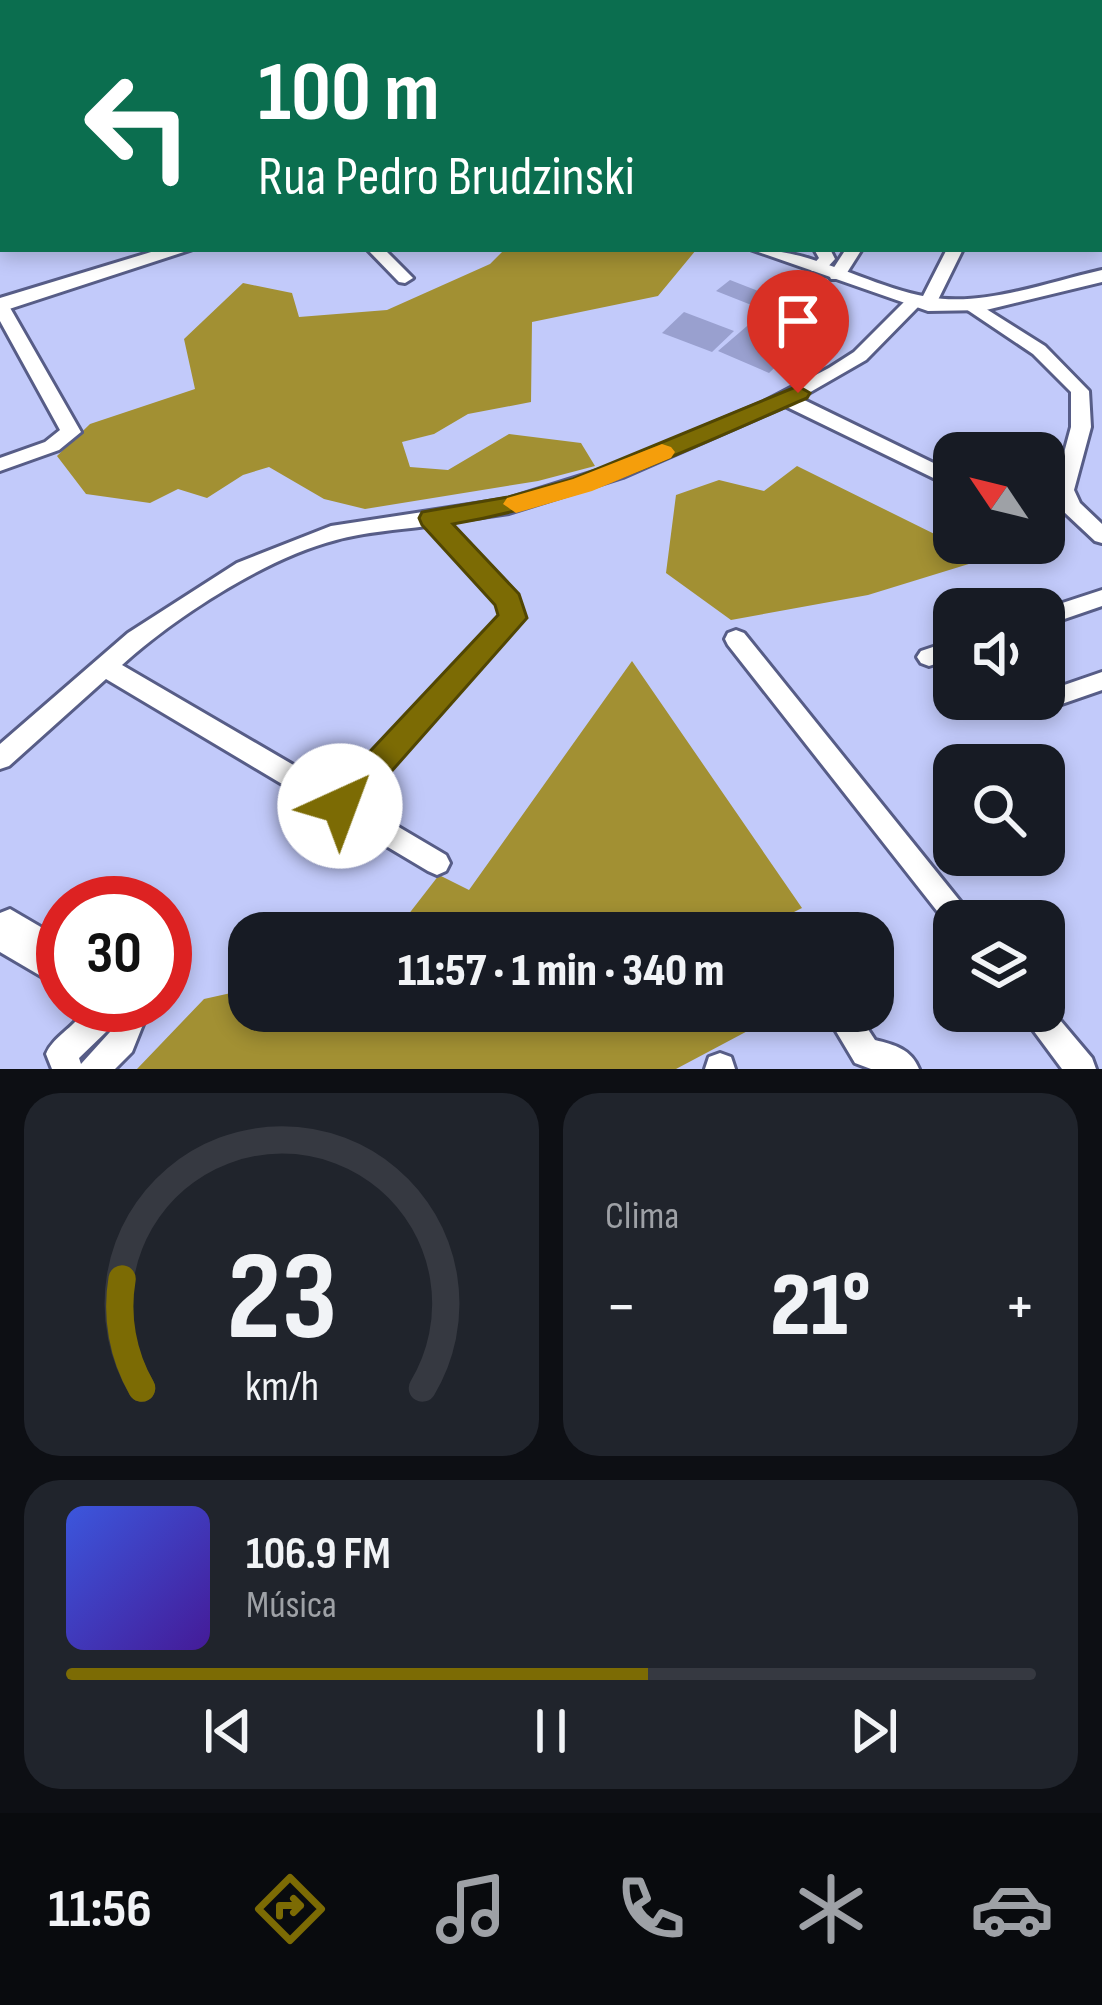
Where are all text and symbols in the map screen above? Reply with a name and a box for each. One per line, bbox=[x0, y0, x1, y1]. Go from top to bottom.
text: 100 m bbox=[258, 43, 440, 144]
icon: left bbox=[60, 48, 216, 204]
text: Rua Pedro Brudzinski bbox=[258, 145, 635, 210]
pin bbox=[747, 270, 849, 393]
icon: arrive bbox=[765, 288, 831, 354]
north arrow bbox=[933, 432, 1065, 564]
map controls bbox=[933, 432, 1065, 1032]
button: sound bbox=[933, 588, 1065, 720]
position arrow bbox=[277, 743, 403, 869]
button: search bbox=[933, 744, 1065, 876]
speed limit sign: 30 bbox=[36, 876, 192, 1032]
button: layers bbox=[933, 900, 1065, 1032]
text: 11:57 · 1 min · 340 m bbox=[398, 944, 724, 999]
text: Clima bbox=[605, 1193, 679, 1240]
text: 23 bbox=[226, 1225, 337, 1374]
text: 21° bbox=[770, 1253, 871, 1361]
text: − bbox=[605, 1268, 637, 1347]
text: + bbox=[1004, 1268, 1036, 1347]
text: km/h bbox=[244, 1360, 319, 1412]
text: 106.9 FM bbox=[246, 1527, 391, 1582]
text: Música bbox=[246, 1582, 337, 1629]
icon: previous bbox=[195, 1698, 261, 1764]
icon: pause bbox=[518, 1698, 584, 1764]
icon: next bbox=[841, 1698, 907, 1764]
icon: directions bbox=[248, 1867, 332, 1951]
icon: music bbox=[429, 1867, 513, 1951]
icon: phone bbox=[609, 1867, 693, 1951]
icon: climate bbox=[789, 1867, 873, 1951]
icon: car bbox=[970, 1867, 1054, 1951]
text: 11:56 bbox=[48, 1877, 152, 1942]

